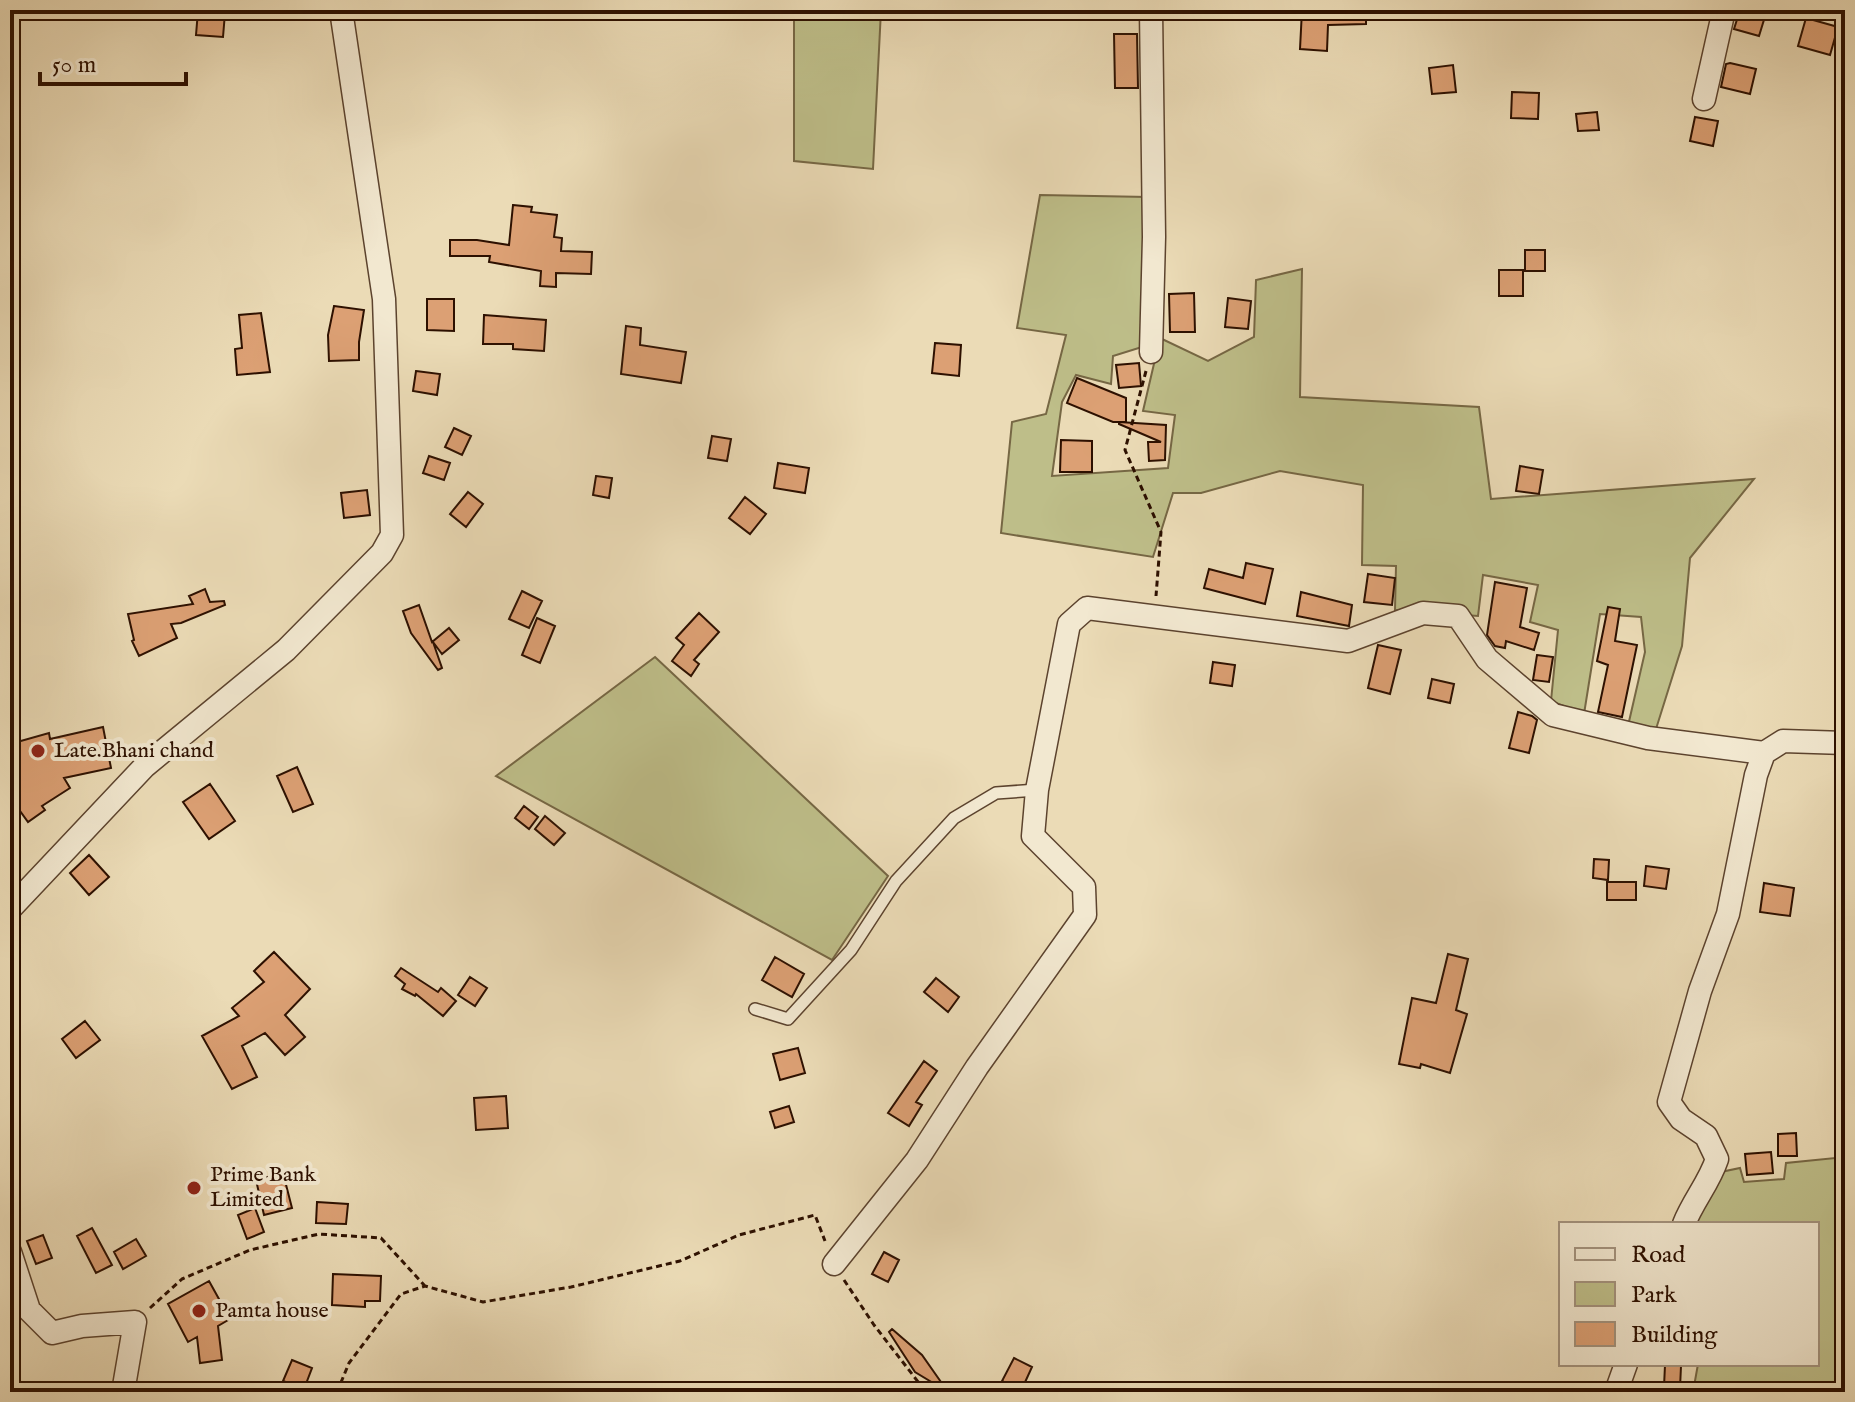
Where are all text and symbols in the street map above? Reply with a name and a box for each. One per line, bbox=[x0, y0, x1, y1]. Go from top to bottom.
scale bar bbox=[40, 36, 186, 86]
text: 50 m bbox=[52, 50, 96, 81]
place label: Late.Bhani chand bbox=[54, 737, 214, 765]
marker: Late.Bhani chand bbox=[29, 742, 47, 760]
place label: Prime Bank Limited bbox=[210, 1161, 316, 1214]
marker: Prime Bank Limited bbox=[185, 1179, 203, 1197]
legend bbox=[1559, 1222, 1819, 1366]
text: Road bbox=[1631, 1240, 1685, 1271]
text: Park bbox=[1631, 1280, 1677, 1311]
place label: Pamta house bbox=[215, 1297, 329, 1325]
marker: Pamta house bbox=[190, 1302, 208, 1320]
text: Building bbox=[1631, 1320, 1718, 1351]

